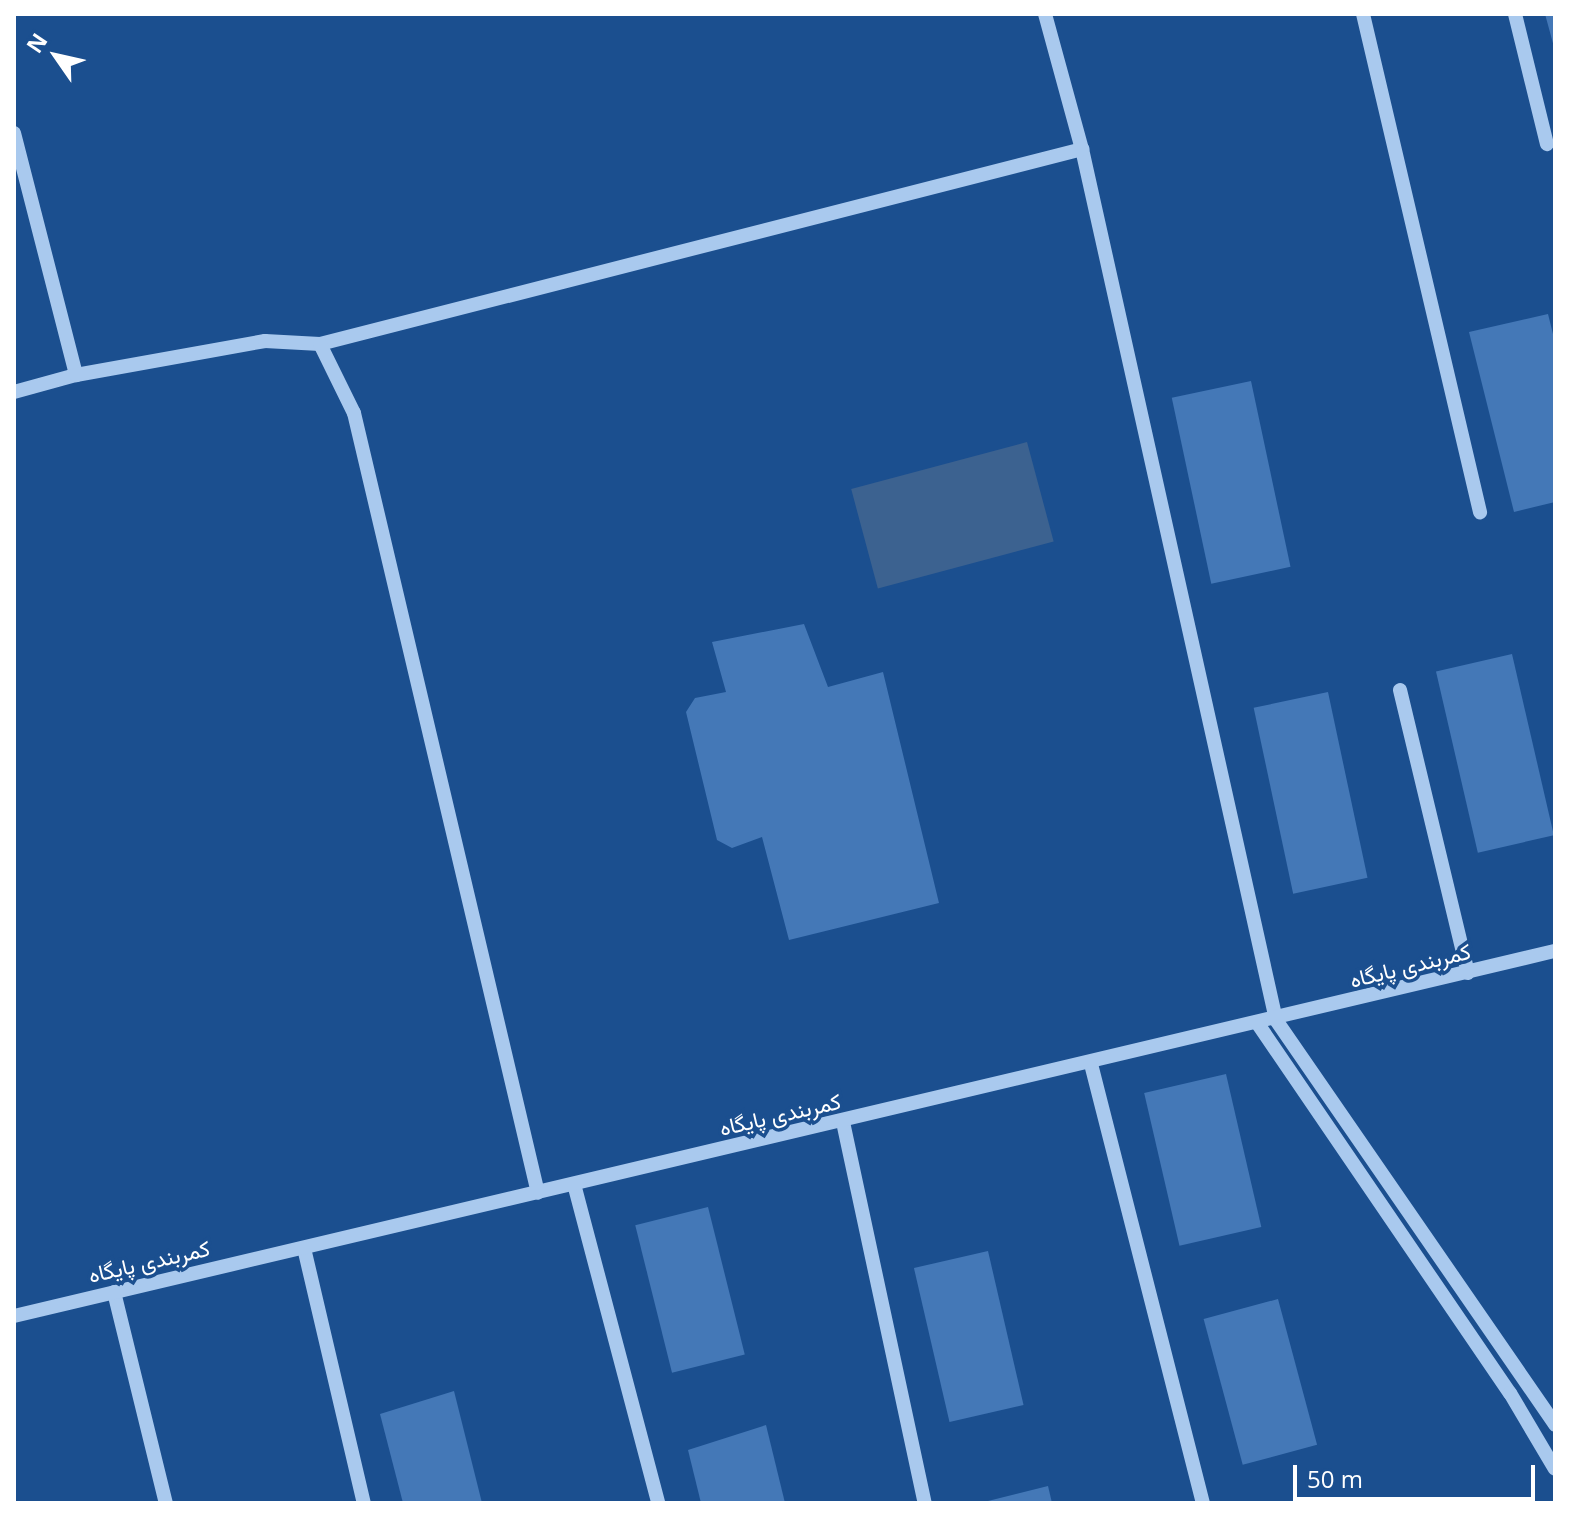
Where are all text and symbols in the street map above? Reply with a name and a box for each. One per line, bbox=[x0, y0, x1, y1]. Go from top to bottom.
north arrow bbox=[16, 16, 96, 96]
text: N bbox=[19, 27, 54, 58]
street label: کمربندی پایگاه bbox=[1347, 937, 1473, 993]
street label: کمربندی پایگاه bbox=[717, 1087, 843, 1141]
street label: کمربندی پایگاه bbox=[86, 1234, 212, 1288]
scale bar bbox=[1297, 1449, 1539, 1499]
text: 50 m bbox=[1307, 1462, 1363, 1495]

